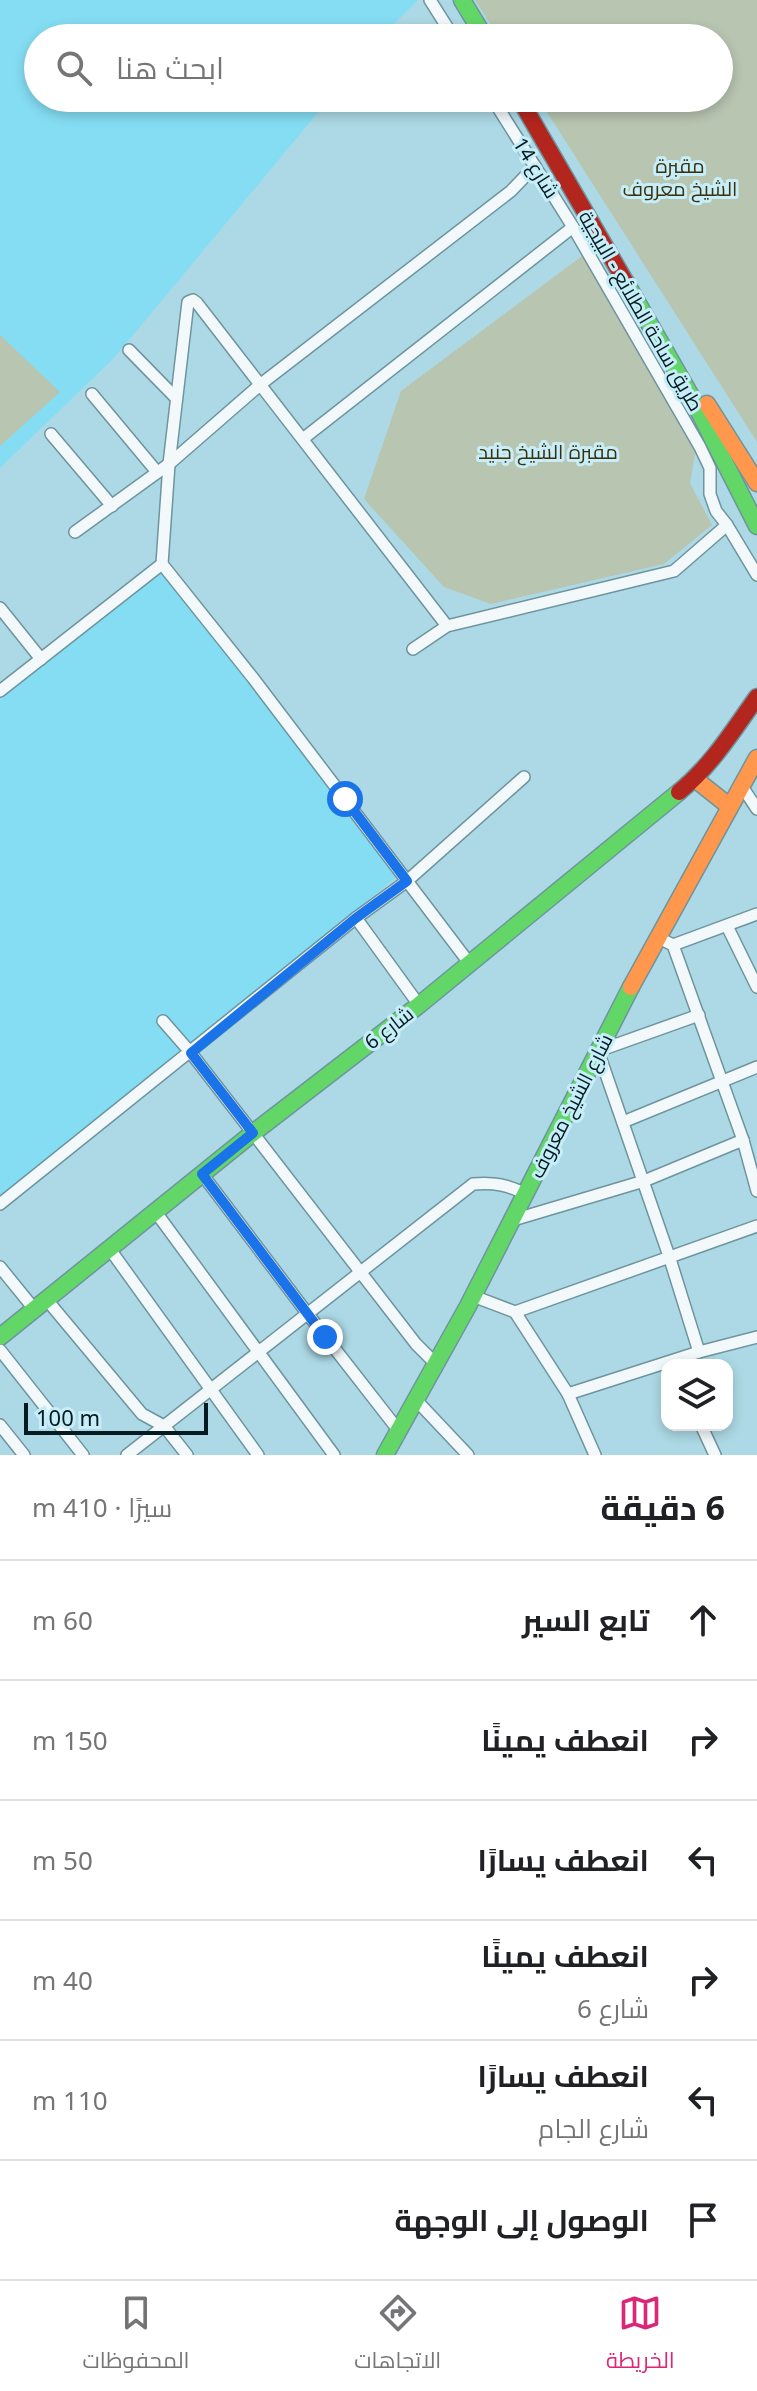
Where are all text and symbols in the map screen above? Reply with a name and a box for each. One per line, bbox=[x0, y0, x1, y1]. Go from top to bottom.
search box bbox=[24, 24, 733, 112]
icon: search bbox=[52, 46, 96, 90]
text: ابحث هنا bbox=[116, 47, 224, 88]
street label: شارع 14 bbox=[506, 132, 566, 204]
park label: مقبرة الشيخ معروف bbox=[623, 152, 737, 203]
street label: طريق ساحة الطلائع - البيجية bbox=[572, 206, 710, 416]
park label: مقبرة الشيخ جنيد bbox=[478, 438, 618, 466]
route start bbox=[327, 781, 363, 817]
street label: شارع 6 bbox=[359, 1000, 419, 1056]
street label: شارع الشيخ معروف bbox=[522, 1029, 620, 1183]
route end bbox=[307, 1319, 343, 1355]
map controls bbox=[661, 1359, 733, 1431]
button: layers bbox=[661, 1359, 733, 1431]
scale bar bbox=[24, 1399, 208, 1435]
text: 100 m bbox=[36, 1402, 100, 1432]
text: 6 دقيقة bbox=[601, 1484, 725, 1530]
text: سيرًا · 410 m bbox=[32, 1489, 172, 1525]
icon: ahead bbox=[681, 1598, 725, 1642]
text: تابع السير bbox=[522, 1599, 649, 1640]
text: 60 m bbox=[32, 1602, 93, 1638]
icon: right bbox=[681, 1718, 725, 1762]
text: انعطف يمينًا bbox=[481, 1719, 649, 1760]
text: 150 m bbox=[32, 1722, 108, 1758]
icon: left bbox=[681, 1838, 725, 1882]
text: انعطف يسارًا bbox=[478, 1839, 649, 1880]
text: 50 m bbox=[32, 1842, 93, 1878]
text: انعطف يمينًا bbox=[481, 1935, 649, 1976]
icon: right bbox=[681, 1958, 725, 2002]
text: 40 m bbox=[32, 1962, 93, 1998]
text: شارع 6 bbox=[577, 1990, 649, 2026]
text: انعطف يسارًا bbox=[478, 2055, 649, 2096]
icon: left bbox=[681, 2078, 725, 2122]
text: 110 m bbox=[32, 2082, 108, 2118]
text: شارع الجام bbox=[538, 2110, 649, 2146]
icon: arrive bbox=[681, 2198, 725, 2242]
text: الوصول إلى الوجهة bbox=[394, 2199, 649, 2240]
tab: المحفوظات bbox=[82, 2291, 189, 2381]
tab: الاتجاهات bbox=[354, 2291, 441, 2381]
tab: الخريطة bbox=[606, 2291, 675, 2381]

